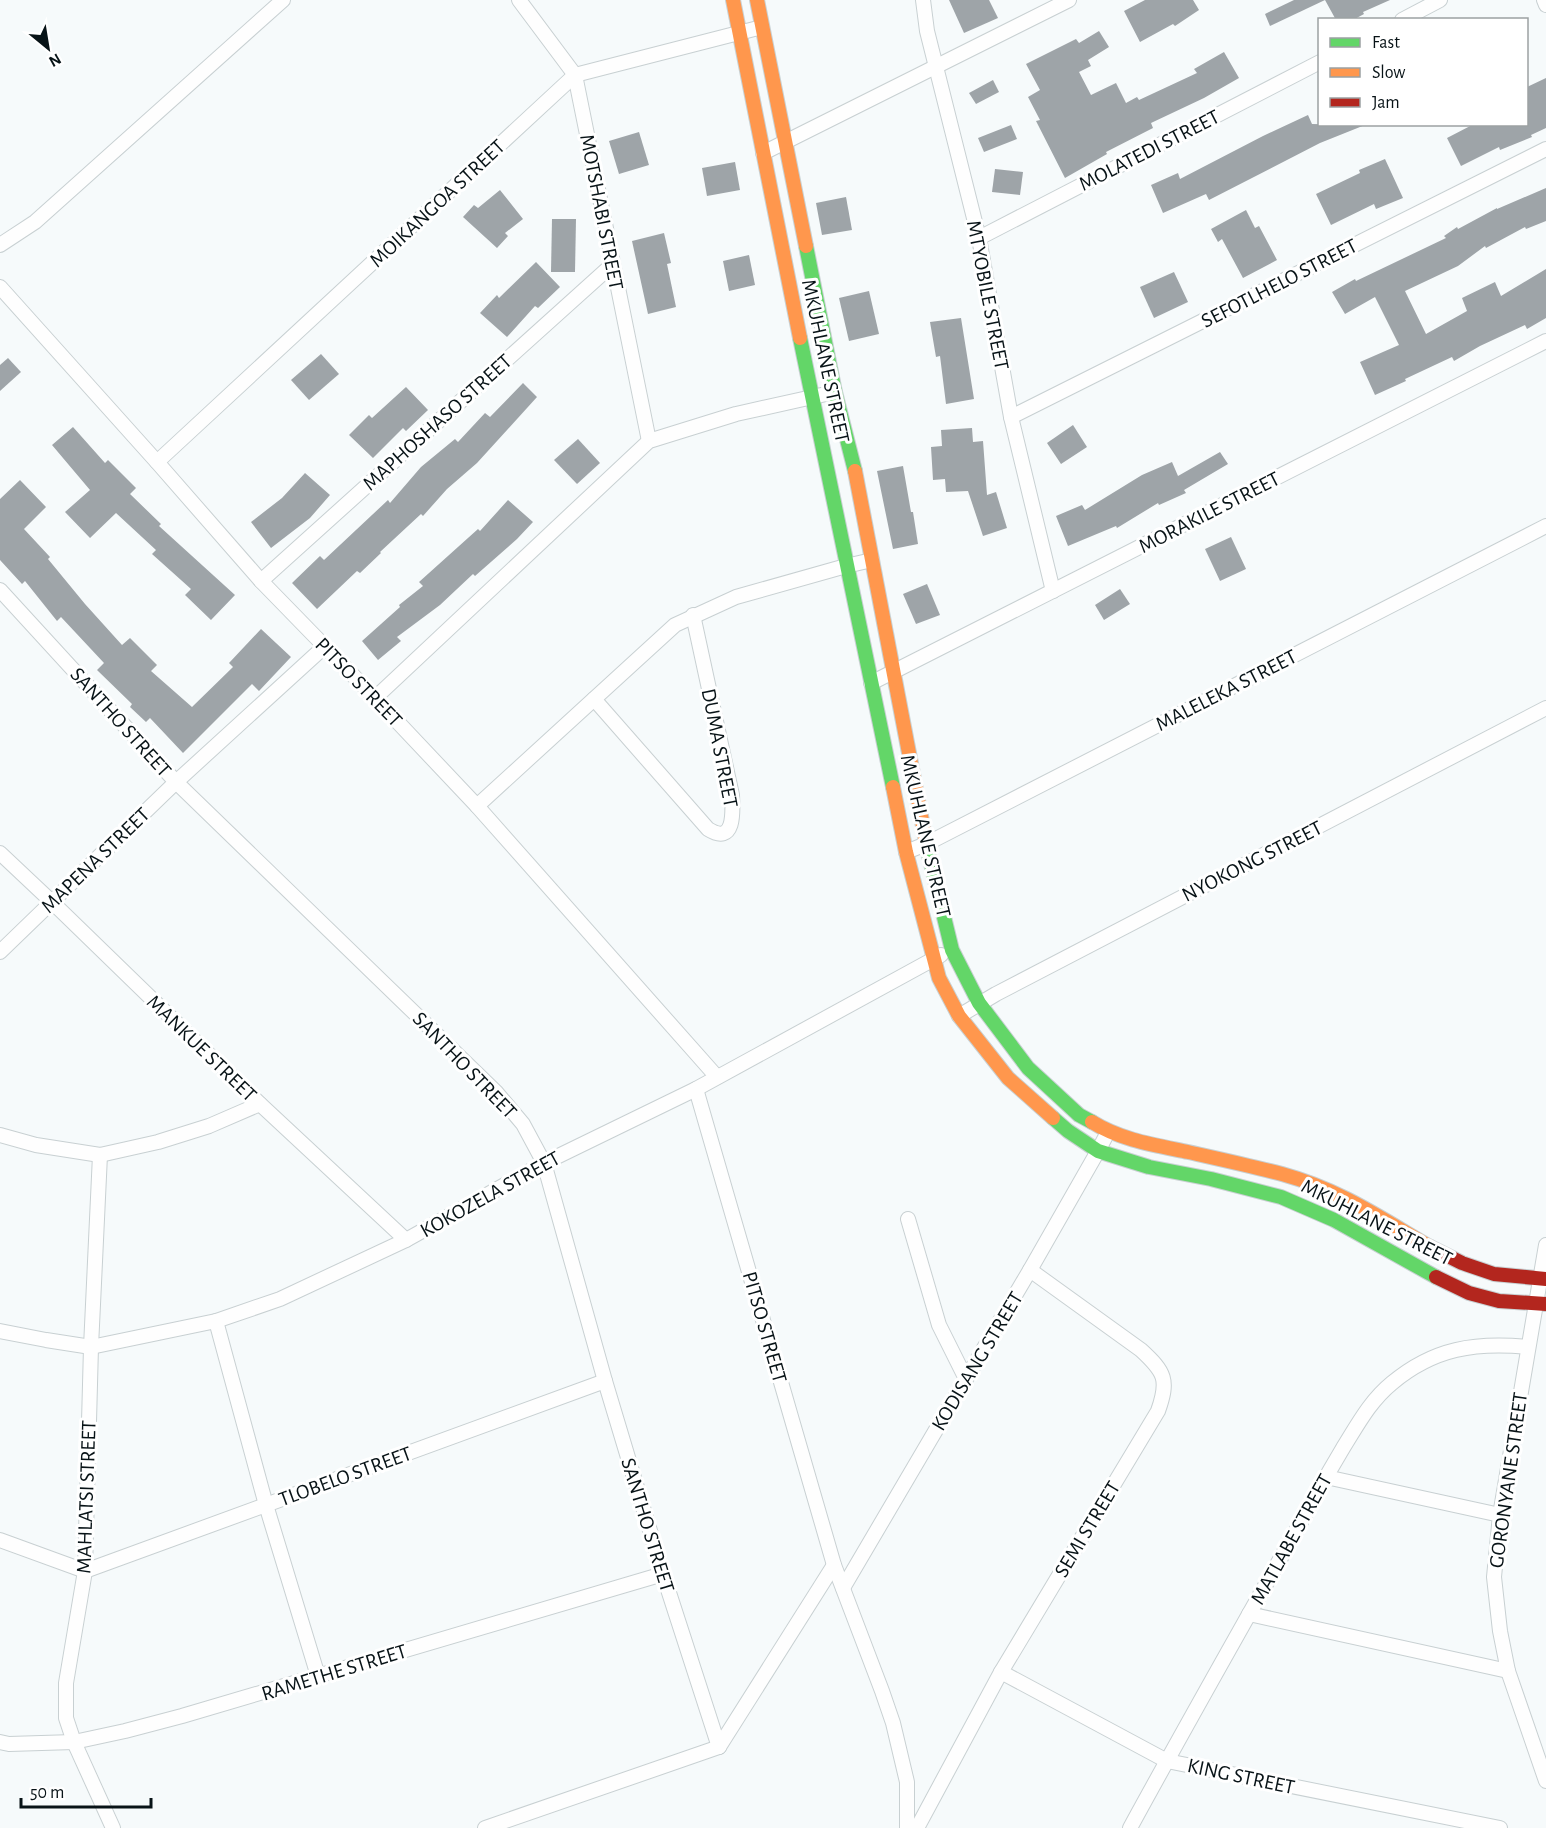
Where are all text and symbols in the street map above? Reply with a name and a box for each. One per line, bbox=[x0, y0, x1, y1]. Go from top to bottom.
north arrow bbox=[18, 18, 78, 78]
legend bbox=[1318, 18, 1528, 126]
text: Fast bbox=[1372, 34, 1400, 52]
text: N bbox=[46, 50, 64, 70]
text: Slow bbox=[1372, 64, 1405, 82]
text: Jam bbox=[1372, 94, 1400, 112]
street label: MOLATEDI STREET bbox=[1076, 106, 1223, 195]
street label: MOTSHABI STREET bbox=[576, 133, 627, 292]
street label: MOIKANGOA STREET bbox=[366, 136, 509, 271]
street label: MTYOBILE STREET bbox=[963, 219, 1012, 372]
street label: SEFOTLHELO STREET bbox=[1198, 235, 1361, 332]
street label: MKUHLANE STREET bbox=[798, 278, 853, 445]
street label: MAPHOSHASO STREET bbox=[359, 350, 516, 494]
street label: MORAKILE STREET bbox=[1135, 468, 1283, 557]
street label: PITSO STREET bbox=[311, 634, 406, 731]
street label: MALELEKA STREET bbox=[1152, 646, 1300, 735]
street label: SANTHO STREET bbox=[66, 664, 175, 781]
street label: DUMA STREET bbox=[698, 687, 741, 809]
street label: MKUHLANE STREET bbox=[897, 753, 954, 920]
street label: MAPENA STREET bbox=[37, 804, 154, 917]
street label: NYOKONG STREET bbox=[1179, 817, 1326, 906]
street label: MANKUE STREET bbox=[143, 991, 260, 1106]
street label: SANTHO STREET bbox=[409, 1008, 521, 1123]
street label: KOKOZELA STREET bbox=[417, 1147, 564, 1242]
street label: MKUHLANE STREET bbox=[1298, 1175, 1456, 1270]
street label: PITSO STREET bbox=[739, 1269, 790, 1385]
street label: KODISANG STREET bbox=[928, 1288, 1027, 1434]
street label: GORONYANE STREET bbox=[1486, 1391, 1531, 1569]
street label: MAHLATSI STREET bbox=[73, 1420, 100, 1574]
street label: TLOBELO STREET bbox=[276, 1443, 414, 1510]
street label: SANTHO STREET bbox=[617, 1455, 678, 1595]
street label: MATLABE STREET bbox=[1247, 1470, 1336, 1608]
street label: SEMI STREET bbox=[1051, 1478, 1124, 1581]
street label: RAMETHE STREET bbox=[259, 1640, 409, 1705]
street label: KING STREET bbox=[1185, 1755, 1297, 1798]
scale bar bbox=[21, 1771, 152, 1809]
text: 50 m bbox=[30, 1784, 64, 1802]

